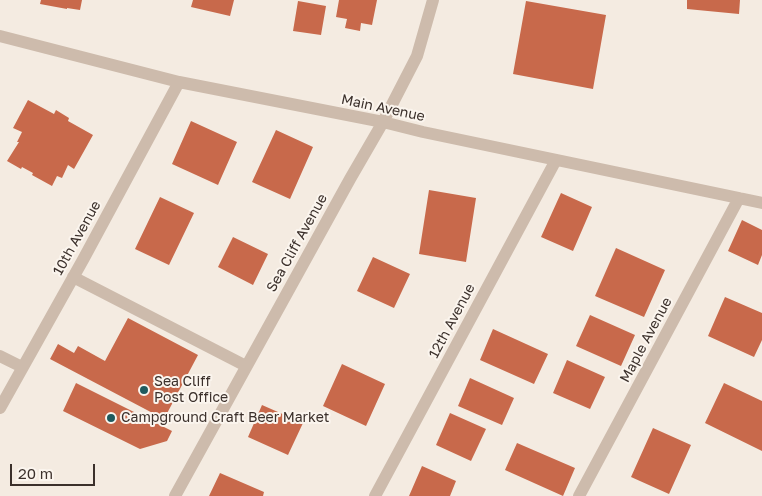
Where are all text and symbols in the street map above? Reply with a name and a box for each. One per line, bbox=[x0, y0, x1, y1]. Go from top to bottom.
street label: Main Avenue bbox=[340, 91, 426, 125]
street label: Sea Cliff Avenue bbox=[263, 191, 331, 295]
street label: 10th Avenue bbox=[50, 198, 104, 278]
street label: 12th Avenue bbox=[425, 281, 479, 361]
street label: Maple Avenue bbox=[617, 295, 675, 385]
place label: Sea Cliff Post Office bbox=[154, 374, 228, 407]
marker: Sea Cliff Post Office bbox=[138, 384, 150, 396]
place label: Campground Craft Beer Market bbox=[121, 410, 329, 426]
marker: Campground Craft Beer Market bbox=[105, 412, 117, 424]
scale bar bbox=[12, 454, 98, 486]
text: 20 m bbox=[18, 464, 53, 482]

